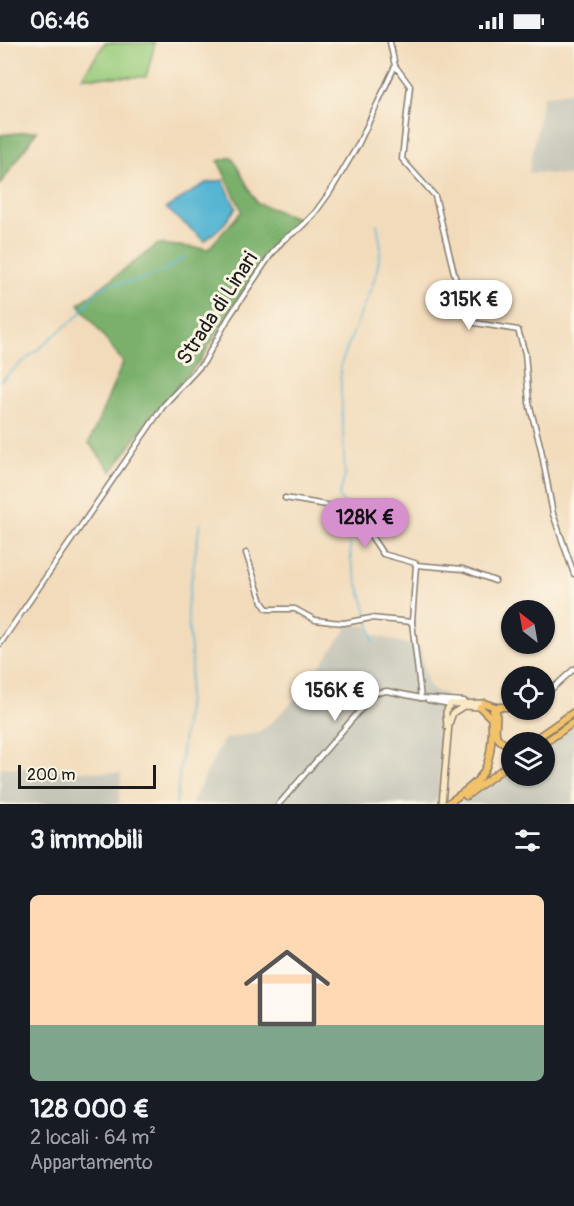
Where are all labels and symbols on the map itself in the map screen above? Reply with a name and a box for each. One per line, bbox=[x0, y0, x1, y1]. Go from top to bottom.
street label: Strada di Linari bbox=[171, 246, 264, 370]
pin: 315K € bbox=[420, 280, 518, 331]
pin: 128K € bbox=[316, 498, 414, 549]
north arrow bbox=[501, 600, 555, 654]
pin: 156K € bbox=[286, 671, 384, 722]
scale bar bbox=[18, 762, 156, 790]

